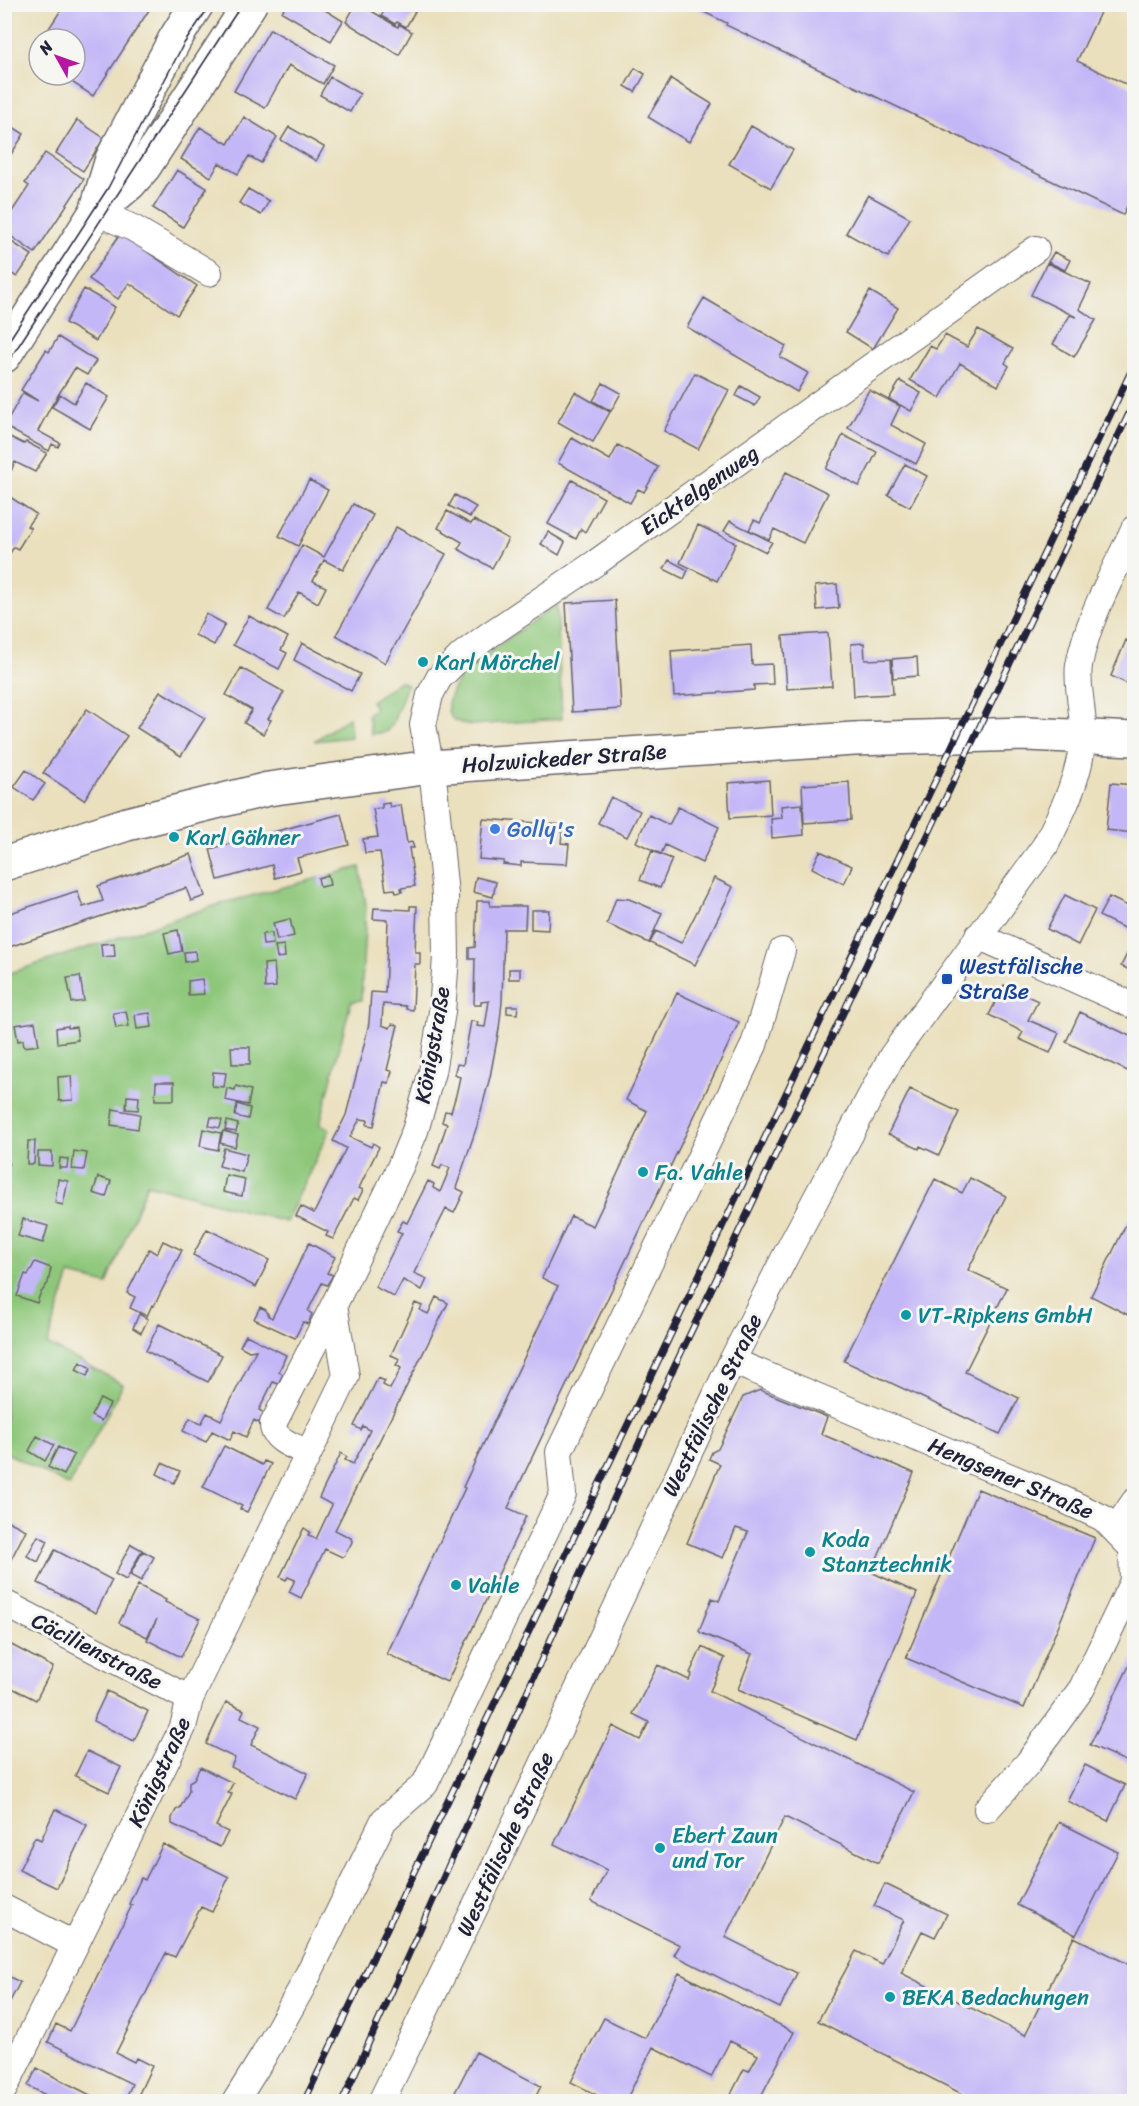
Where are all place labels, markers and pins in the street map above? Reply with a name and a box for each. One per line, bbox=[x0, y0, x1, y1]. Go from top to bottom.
place label: Karl Mörchel bbox=[435, 643, 560, 682]
marker: Karl Mörchel bbox=[416, 655, 430, 669]
place label: Golly's bbox=[507, 810, 575, 849]
place label: Karl Gähner bbox=[186, 818, 302, 857]
marker: Golly's bbox=[488, 822, 502, 836]
marker: Karl Gähner bbox=[167, 830, 181, 844]
place label: Westfälische Straße bbox=[959, 947, 1084, 1011]
marker: Westfälische Straße bbox=[940, 972, 954, 986]
place label: Fa. Vahle bbox=[655, 1153, 743, 1192]
marker: Fa. Vahle bbox=[636, 1165, 650, 1179]
place label: VT-Ripkens GmbH bbox=[918, 1296, 1093, 1335]
marker: VT-Ripkens GmbH bbox=[899, 1308, 913, 1322]
place label: Koda Stanztechnik bbox=[822, 1520, 952, 1584]
marker: Koda Stanztechnik bbox=[803, 1545, 817, 1559]
place label: Vahle bbox=[468, 1566, 520, 1605]
marker: Vahle bbox=[449, 1578, 463, 1592]
place label: Ebert Zaun und Tor bbox=[672, 1816, 778, 1880]
marker: Ebert Zaun und Tor bbox=[653, 1841, 667, 1855]
place label: BEKA Bedachungen bbox=[902, 1978, 1089, 2017]
marker: BEKA Bedachungen bbox=[883, 1990, 897, 2004]

